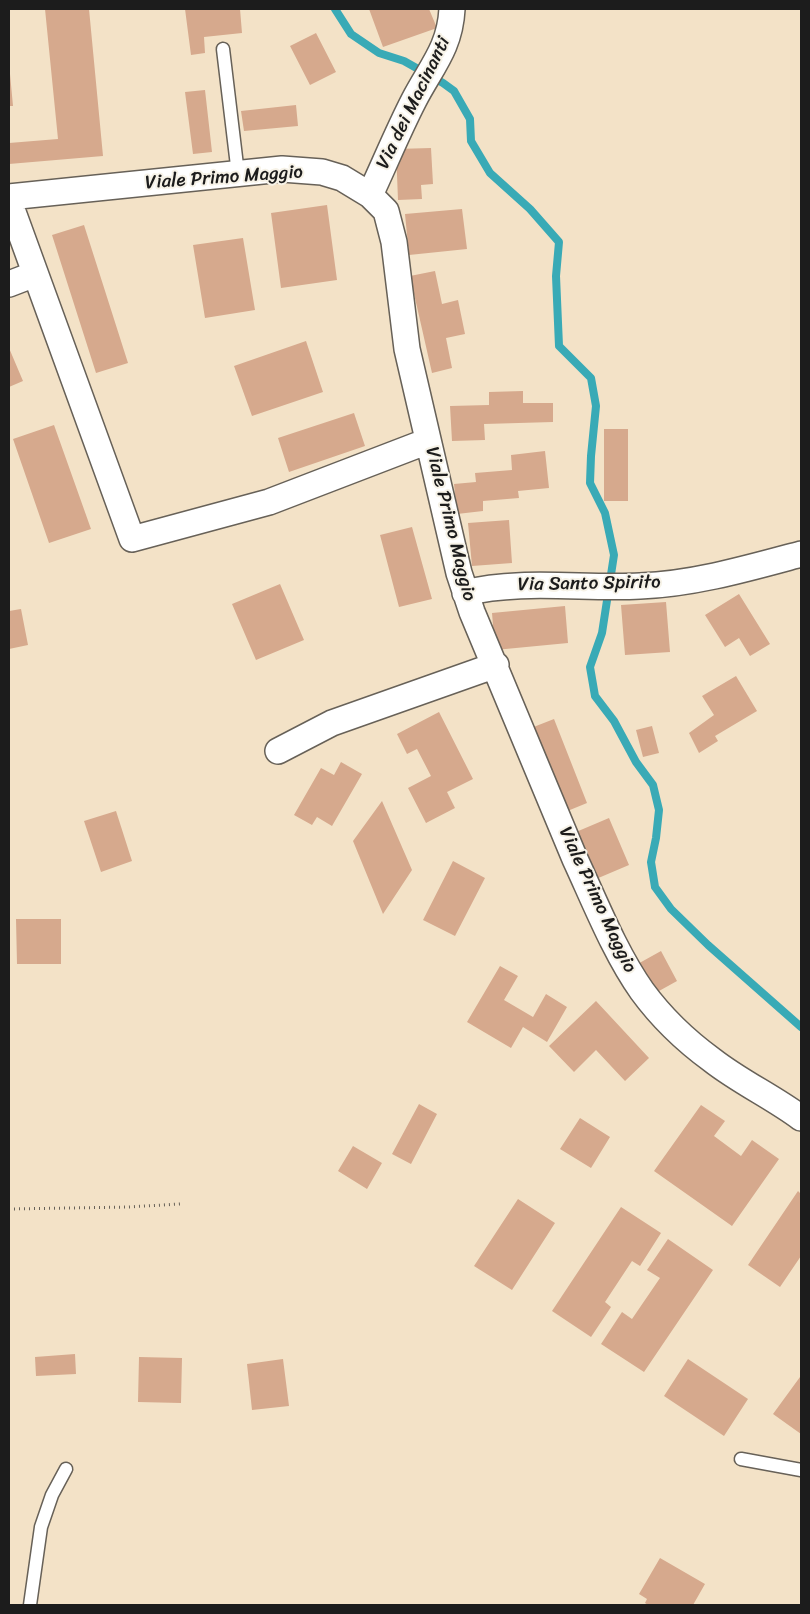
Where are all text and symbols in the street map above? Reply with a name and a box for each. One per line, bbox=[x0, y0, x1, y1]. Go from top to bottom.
street label: Via dei Macinanti bbox=[372, 33, 456, 173]
street label: Viale Primo Maggio bbox=[144, 161, 304, 195]
street label: Viale Primo Maggio bbox=[420, 444, 480, 604]
street label: Via Santo Spirito bbox=[517, 571, 661, 597]
street label: Viale Primo Maggio bbox=[553, 823, 641, 977]

